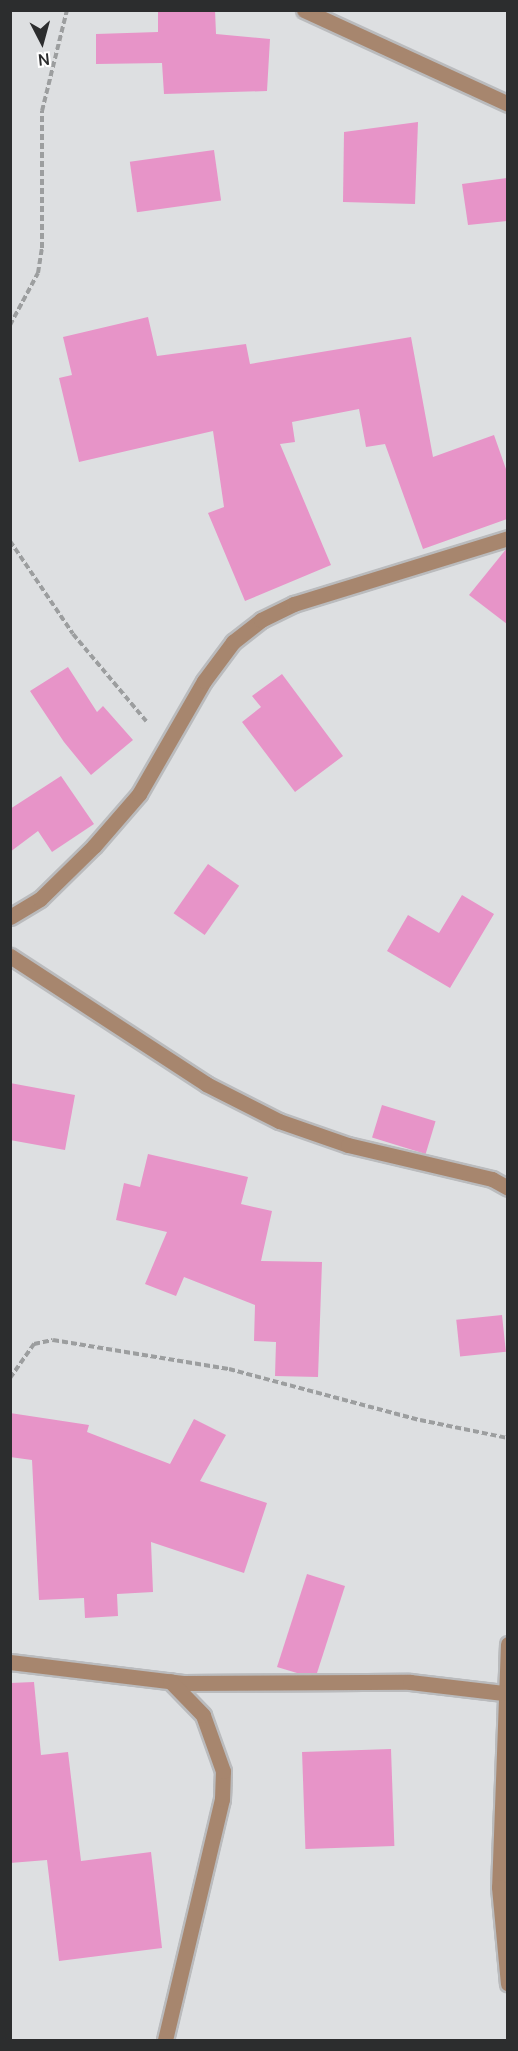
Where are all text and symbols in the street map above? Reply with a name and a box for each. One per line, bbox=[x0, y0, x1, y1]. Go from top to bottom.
north arrow bbox=[12, 12, 72, 72]
text: N bbox=[37, 48, 51, 71]

